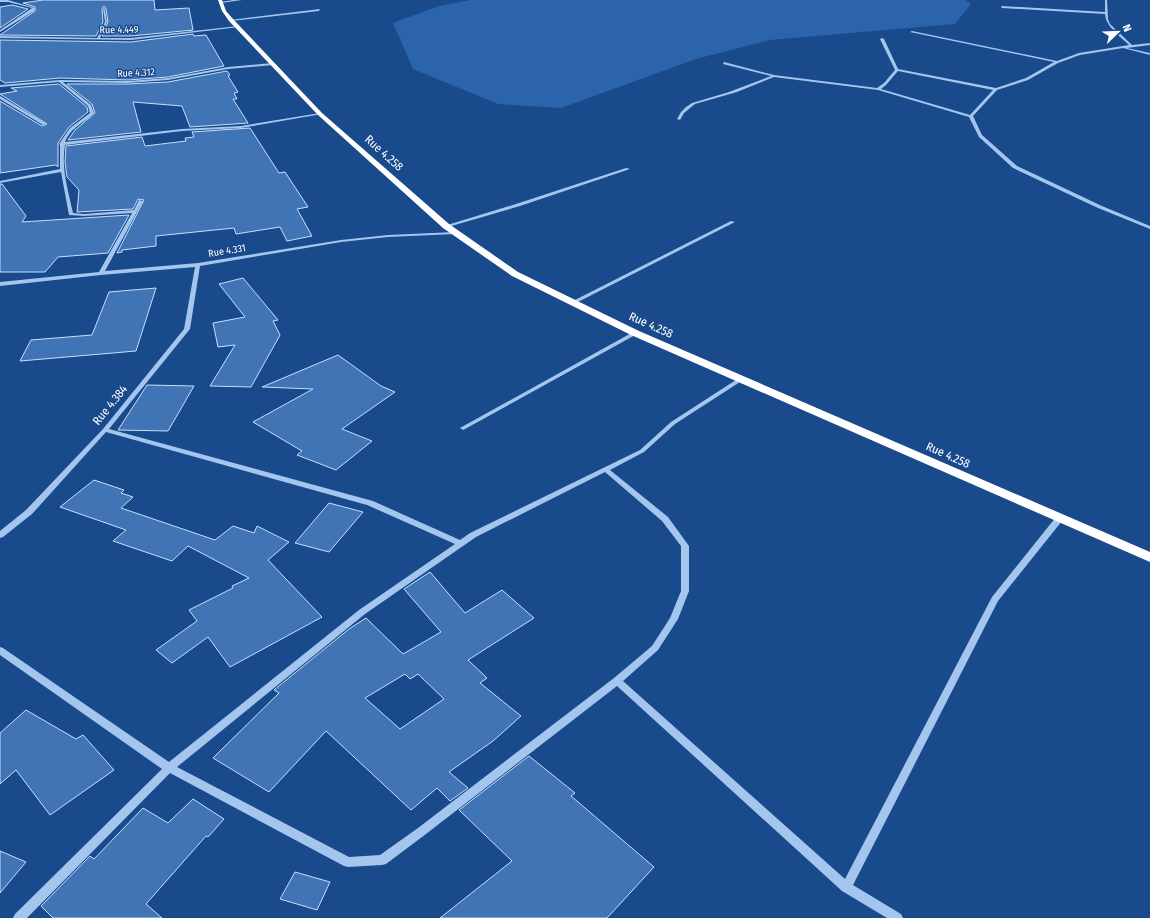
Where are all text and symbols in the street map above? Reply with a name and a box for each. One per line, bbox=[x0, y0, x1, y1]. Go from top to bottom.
north arrow bbox=[1098, 12, 1138, 52]
text: N bbox=[1119, 23, 1134, 34]
street label: Rue 4.449 bbox=[99, 24, 139, 36]
street label: Rue 4.312 bbox=[117, 66, 156, 80]
street label: Rue 4.258 bbox=[362, 132, 406, 174]
street label: Rue 4.331 bbox=[207, 242, 247, 260]
street label: Rue 4.258 bbox=[627, 309, 675, 341]
street label: Rue 4.384 bbox=[90, 382, 130, 428]
street label: Rue 4.258 bbox=[924, 439, 972, 471]

